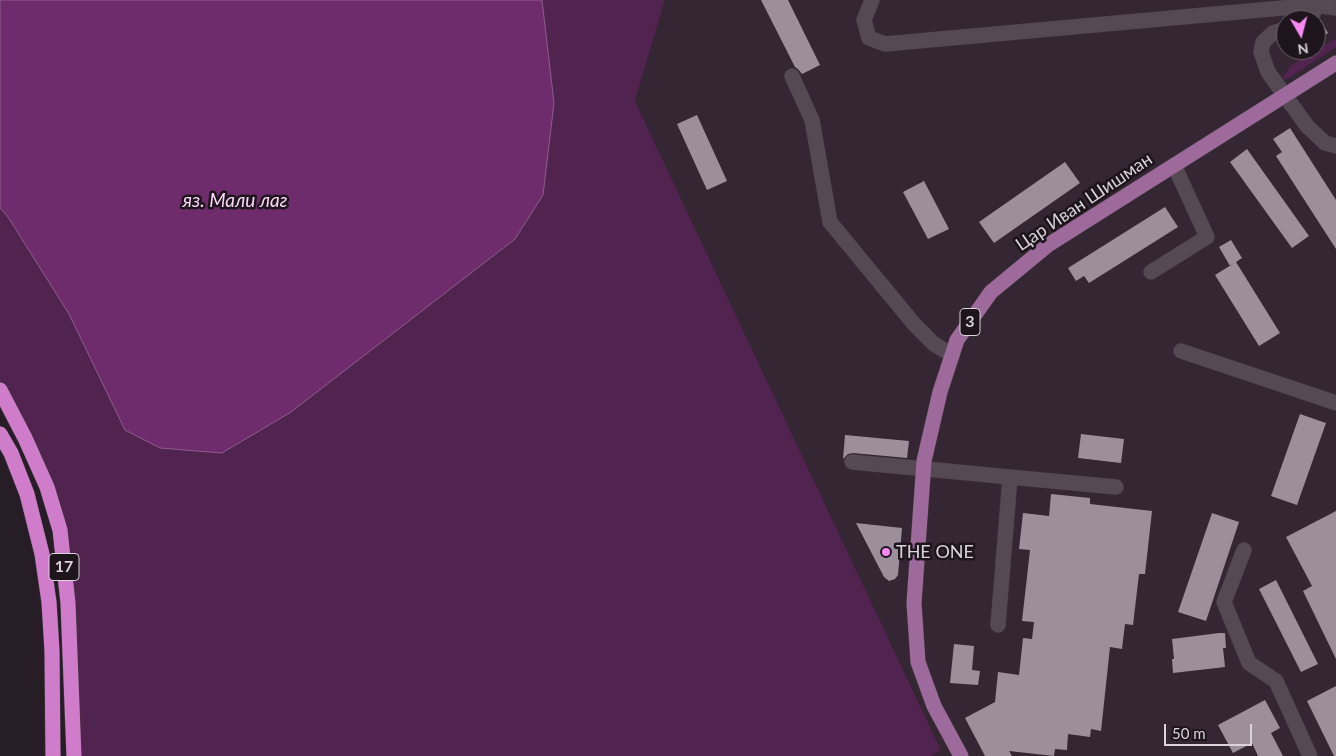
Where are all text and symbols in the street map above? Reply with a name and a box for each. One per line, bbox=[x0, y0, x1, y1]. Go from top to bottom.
north arrow bbox=[1276, 10, 1326, 60]
text: N bbox=[1296, 40, 1310, 59]
street label: Цар Иван Шишман bbox=[1012, 148, 1156, 256]
water label: яз. Мали лаг bbox=[183, 190, 287, 212]
road number: 3 bbox=[960, 308, 980, 336]
place label: THE ONE bbox=[896, 541, 974, 563]
marker: THE ONE bbox=[880, 546, 892, 558]
road number: 17 bbox=[49, 554, 79, 580]
scale bar bbox=[1166, 714, 1254, 746]
text: 50 m bbox=[1172, 724, 1206, 742]

